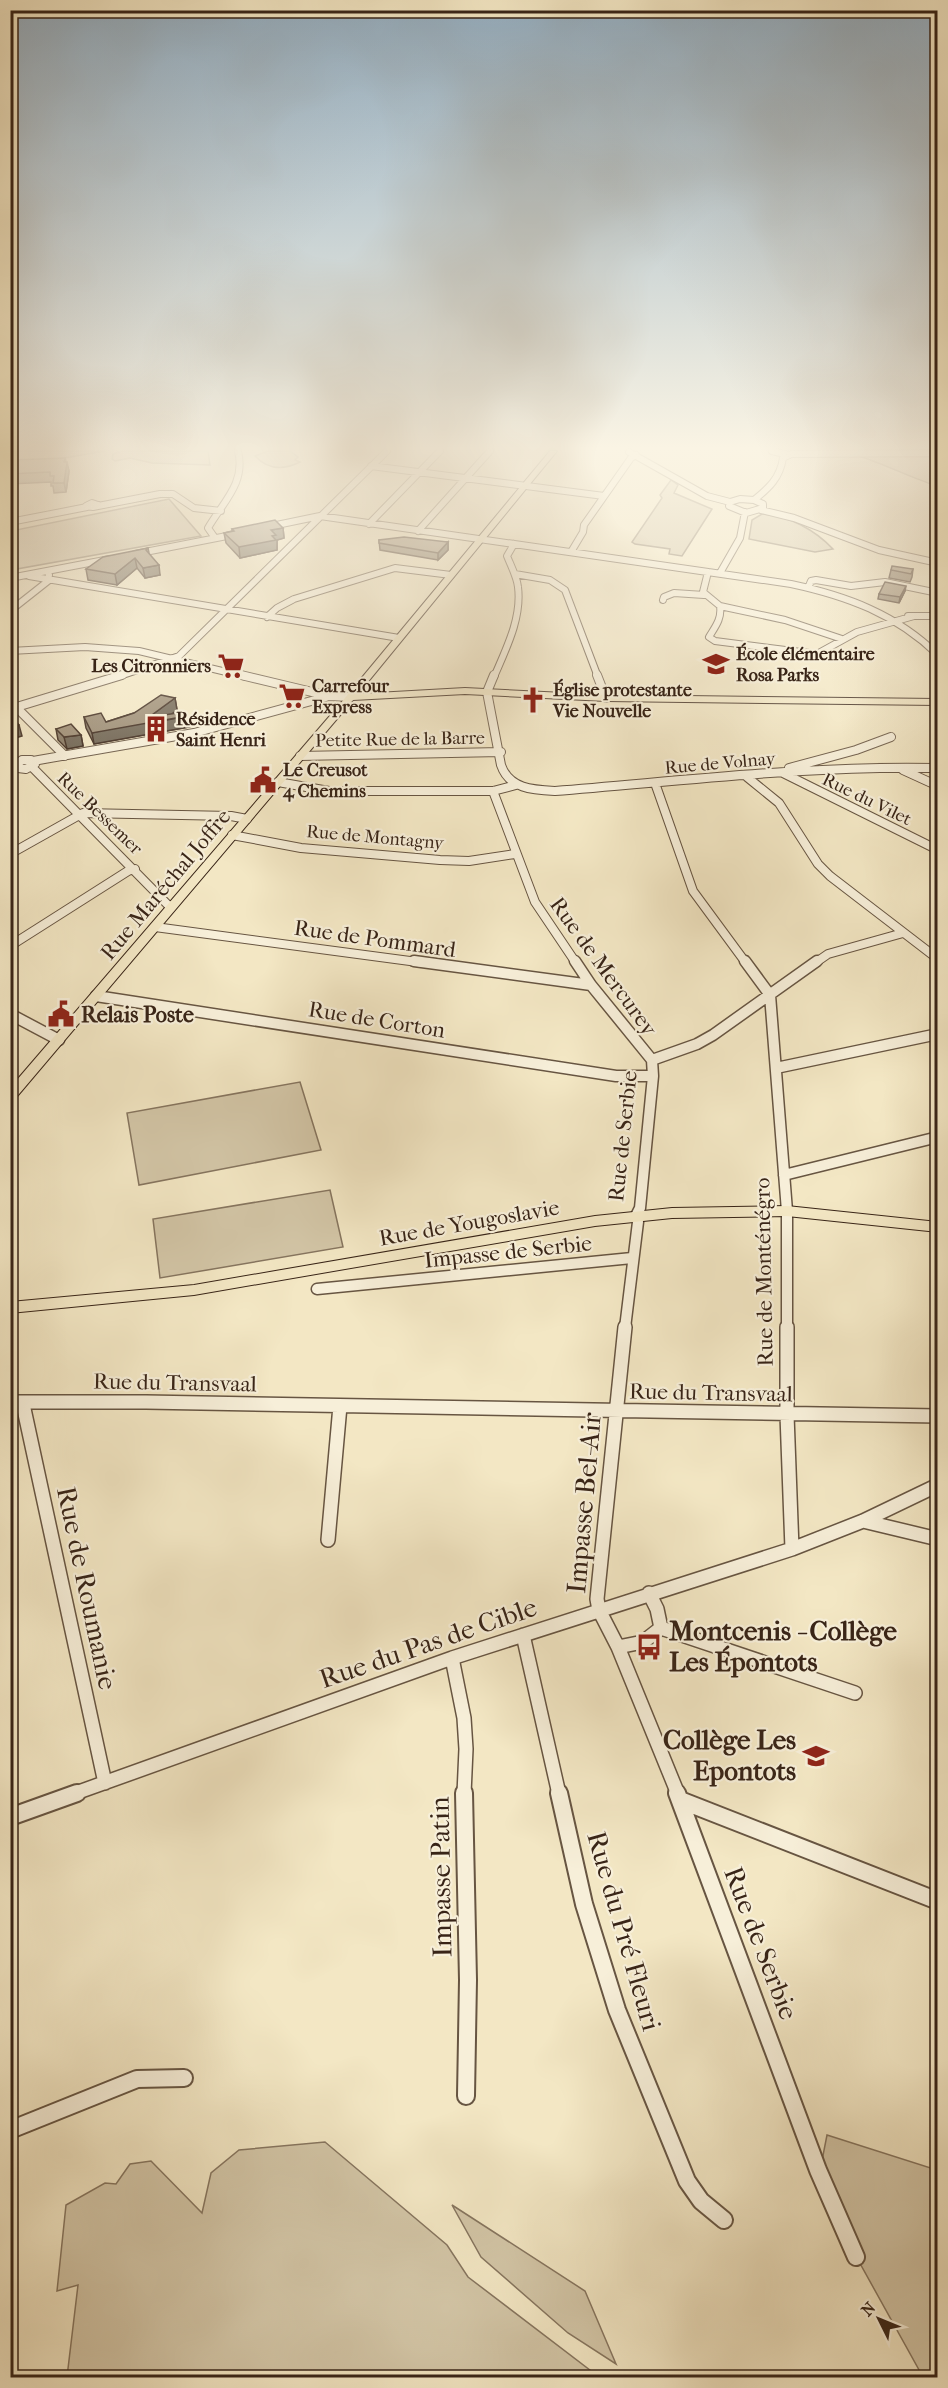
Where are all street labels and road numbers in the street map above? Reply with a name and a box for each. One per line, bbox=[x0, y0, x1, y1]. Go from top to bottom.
street label: Petite Rue de la Barre bbox=[315, 728, 485, 751]
street label: Rue de Volnay bbox=[664, 748, 778, 779]
street label: Rue Bessemer bbox=[53, 768, 147, 859]
street label: Rue du Vilet bbox=[819, 769, 915, 830]
street label: Rue Maréchal Joffre bbox=[95, 804, 237, 965]
street label: Rue de Montagny bbox=[305, 821, 446, 854]
street label: Rue de Mercurey bbox=[544, 892, 663, 1042]
street label: Rue de Pommard bbox=[292, 915, 458, 963]
street label: Rue de Corton bbox=[307, 996, 447, 1044]
street label: Rue de Serbie bbox=[603, 1069, 643, 1203]
street label: Rue de Monténégro bbox=[749, 1177, 779, 1367]
street label: Rue de Yougoslavie bbox=[377, 1194, 561, 1252]
street label: Impasse de Serbie bbox=[423, 1230, 593, 1274]
street label: Rue du Transvaal bbox=[93, 1369, 257, 1397]
street label: Rue du Transvaal bbox=[629, 1379, 793, 1407]
street label: Impasse Bel-Air bbox=[560, 1411, 608, 1595]
street label: Rue de Roumanie bbox=[50, 1483, 124, 1693]
street label: Rue du Pas de Cible bbox=[315, 1591, 541, 1695]
street label: Impasse Patin bbox=[424, 1796, 458, 1958]
street label: Rue du Pré Fleuri bbox=[580, 1828, 668, 2034]
street label: Rue de Serbie bbox=[717, 1862, 805, 2024]

